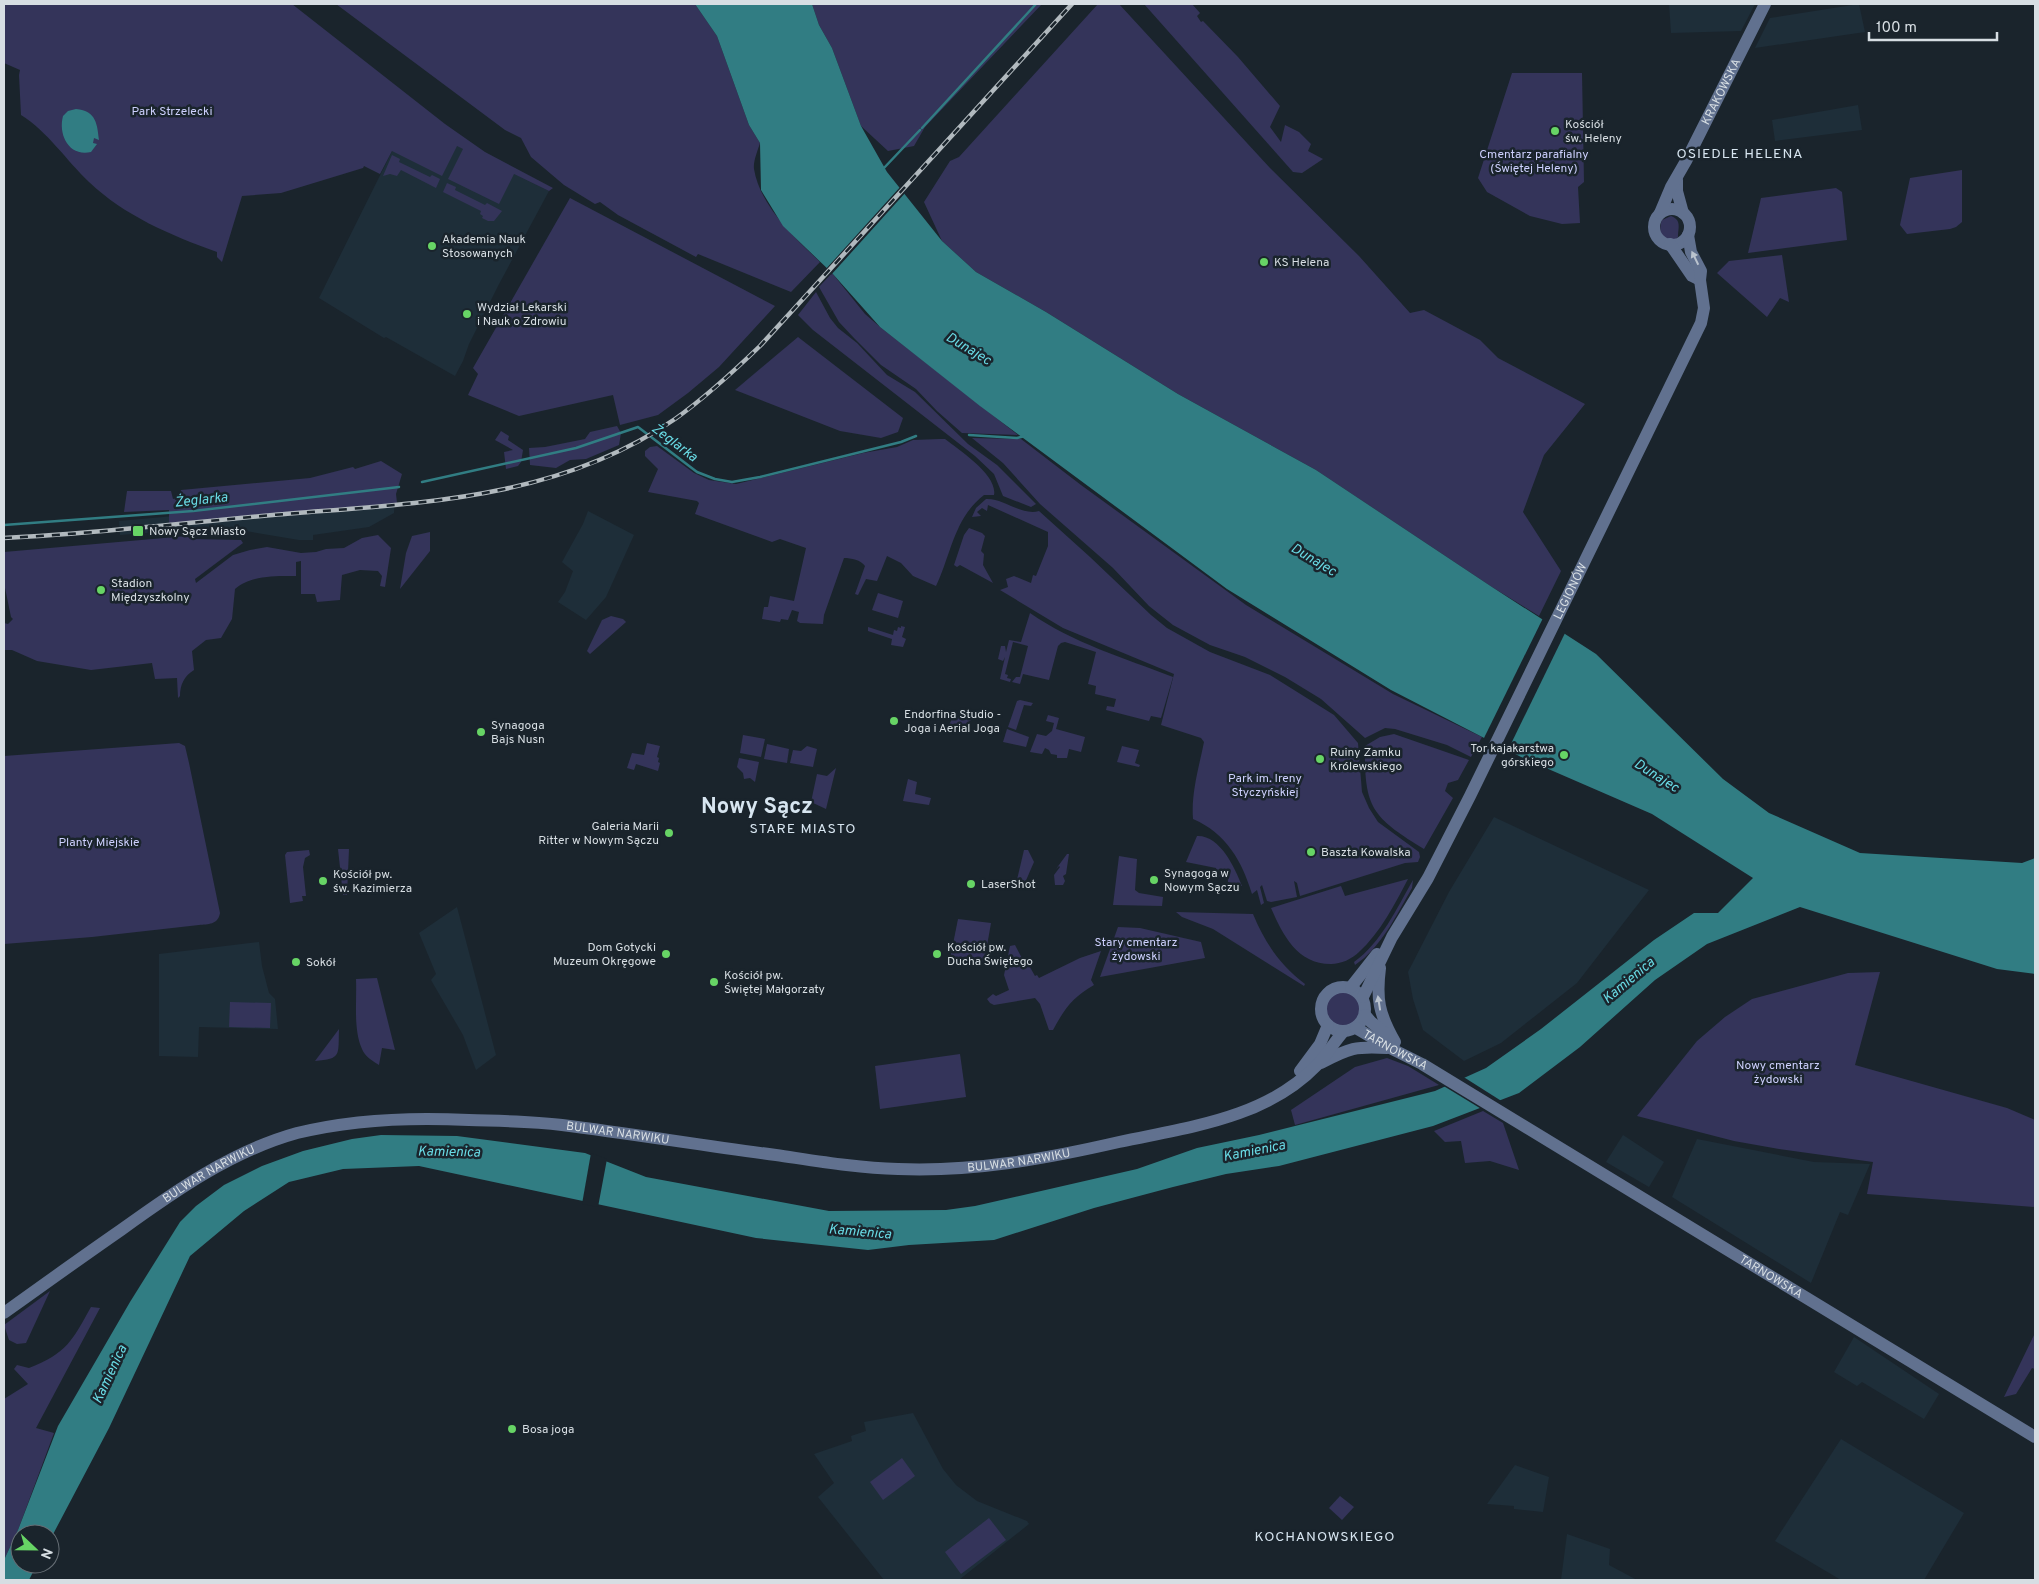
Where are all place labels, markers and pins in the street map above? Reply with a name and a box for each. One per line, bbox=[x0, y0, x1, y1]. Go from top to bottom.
place label: Kościół św. Heleny bbox=[1565, 117, 1622, 147]
marker: Kościół św. Heleny bbox=[1549, 125, 1561, 137]
place label: Akademia Nauk Stosowanych bbox=[442, 232, 526, 262]
marker: Akademia Nauk Stosowanych bbox=[426, 240, 438, 252]
place label: KS Helena bbox=[1274, 255, 1329, 271]
marker: KS Helena bbox=[1258, 256, 1270, 268]
place label: Wydział Lekarski i Nauk o Zdrowiu bbox=[477, 300, 567, 330]
marker: Wydział Lekarski i Nauk o Zdrowiu bbox=[461, 308, 473, 320]
marker: Nowy Sącz Miasto bbox=[131, 524, 145, 538]
place label: Nowy Sącz Miasto bbox=[149, 524, 246, 540]
place label: Stadion Międzyszkolny bbox=[111, 576, 190, 606]
marker: Stadion Międzyszkolny bbox=[95, 584, 107, 596]
place label: Endorfina Studio - Joga i Aerial Joga bbox=[904, 707, 1001, 737]
marker: Endorfina Studio - Joga i Aerial Joga bbox=[888, 715, 900, 727]
place label: Synagoga Bajs Nusn bbox=[491, 718, 545, 748]
marker: Synagoga Bajs Nusn bbox=[475, 726, 487, 738]
place label: Tor kajakarstwa górskiego bbox=[1470, 741, 1554, 771]
place label: Ruiny Zamku Królewskiego bbox=[1330, 745, 1402, 775]
marker: Tor kajakarstwa górskiego bbox=[1558, 749, 1570, 761]
marker: Ruiny Zamku Królewskiego bbox=[1314, 753, 1326, 765]
place label: Galeria Marii Ritter w Nowym Sączu bbox=[538, 819, 659, 849]
marker: Galeria Marii Ritter w Nowym Sączu bbox=[663, 827, 675, 839]
place label: Baszta Kowalska bbox=[1321, 845, 1411, 861]
marker: Baszta Kowalska bbox=[1305, 846, 1317, 858]
place label: Synagoga w Nowym Sączu bbox=[1164, 866, 1240, 896]
place label: Kościół pw. św. Kazimierza bbox=[333, 867, 412, 897]
marker: Synagoga w Nowym Sączu bbox=[1148, 874, 1160, 886]
marker: Kościół pw. św. Kazimierza bbox=[317, 875, 329, 887]
place label: LaserShot bbox=[981, 877, 1036, 893]
marker: LaserShot bbox=[965, 878, 977, 890]
place label: Dom Gotycki Muzeum Okręgowe bbox=[553, 940, 656, 970]
place label: Kościół pw. Ducha Świętego bbox=[947, 940, 1033, 970]
marker: Dom Gotycki Muzeum Okręgowe bbox=[660, 948, 672, 960]
marker: Kościół pw. Ducha Świętego bbox=[931, 948, 943, 960]
place label: Sokół bbox=[306, 955, 336, 971]
marker: Sokół bbox=[290, 956, 302, 968]
place label: Kościół pw. Świętej Małgorzaty bbox=[724, 968, 825, 998]
marker: Kościół pw. Świętej Małgorzaty bbox=[708, 976, 720, 988]
place label: Bosa joga bbox=[522, 1422, 574, 1438]
marker: Bosa joga bbox=[506, 1423, 518, 1435]

